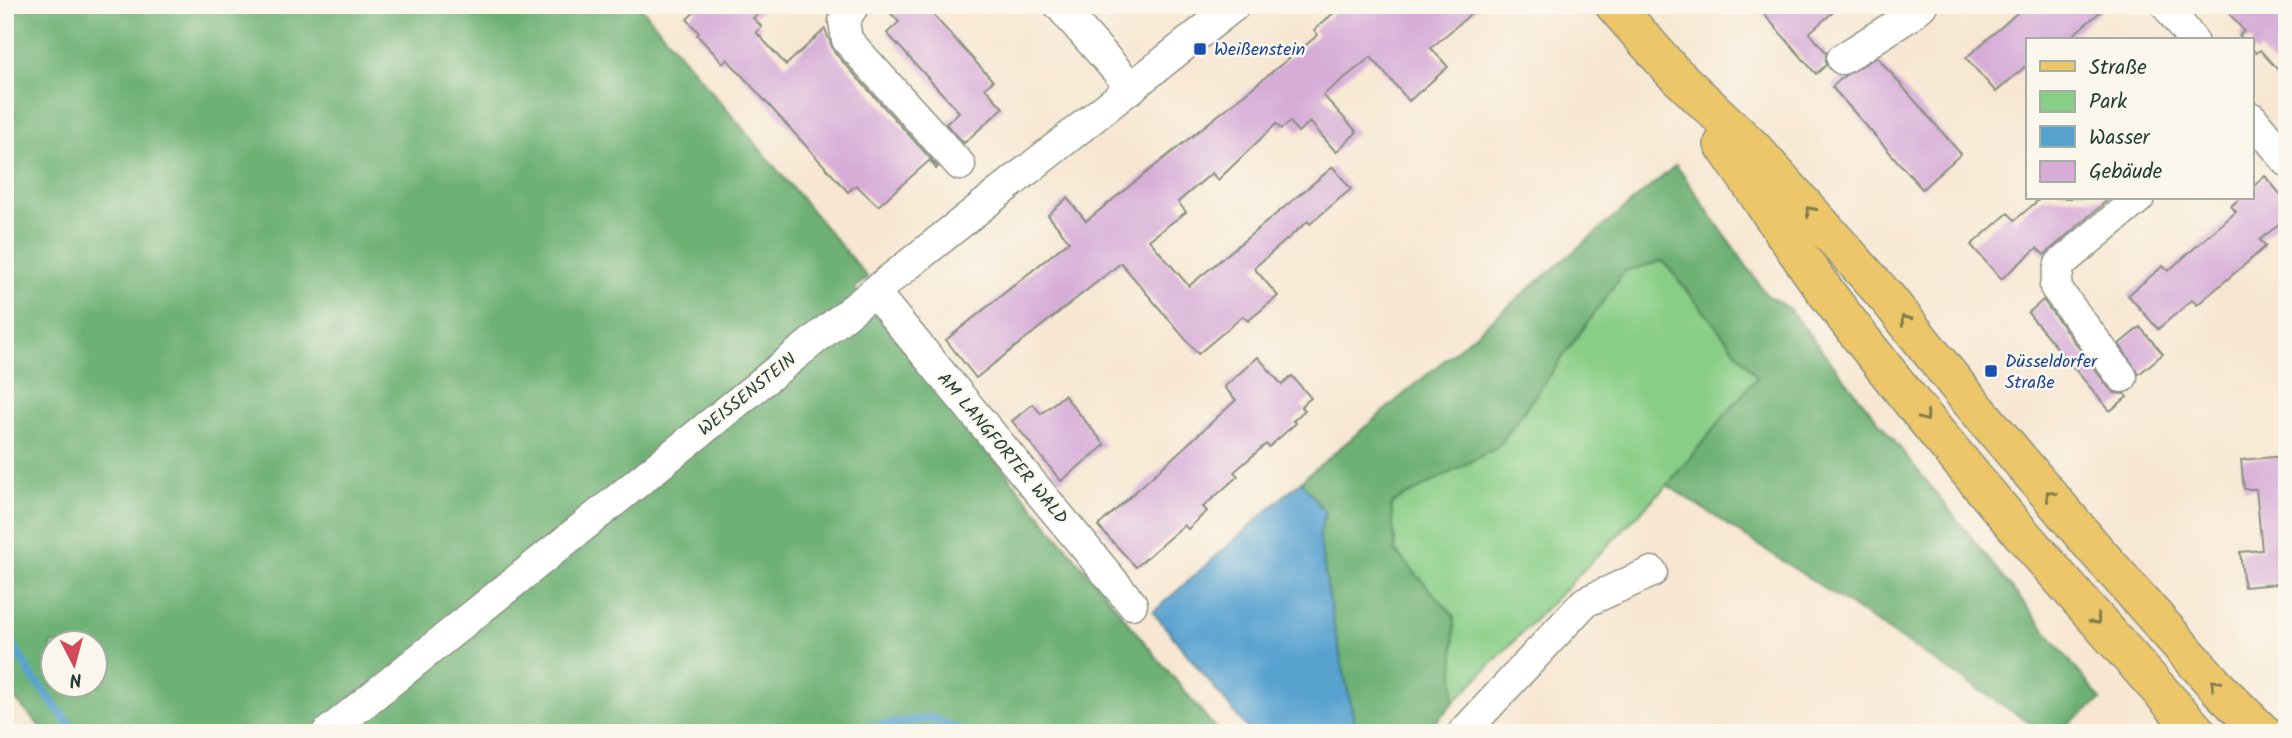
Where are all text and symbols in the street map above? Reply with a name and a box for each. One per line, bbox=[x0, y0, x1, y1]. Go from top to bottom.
place label: Weißenstein bbox=[1214, 36, 1305, 65]
legend bbox=[2026, 38, 2254, 200]
marker: Weißenstein bbox=[1192, 41, 1208, 57]
text: Straße bbox=[2089, 52, 2147, 85]
text: Park bbox=[2089, 86, 2127, 119]
text: Wasser bbox=[2089, 122, 2151, 155]
text: Gebäude bbox=[2089, 156, 2163, 189]
one-way arrow bbox=[1805, 207, 1818, 220]
one-way arrow bbox=[1901, 316, 1914, 328]
street label: WEISSENSTEIN bbox=[692, 346, 804, 444]
place label: Düsseldorfer Straße bbox=[2005, 348, 2098, 398]
marker: Düsseldorfer Straße bbox=[1983, 363, 1999, 379]
street label: AM LANGFORTER WALD bbox=[929, 366, 1075, 532]
one-way arrow bbox=[1917, 409, 1930, 422]
one-way arrow bbox=[2046, 491, 2058, 504]
one-way arrow bbox=[2088, 612, 2100, 625]
north arrow bbox=[38, 630, 108, 700]
text: N bbox=[68, 663, 83, 694]
one-way arrow bbox=[2211, 679, 2223, 692]

